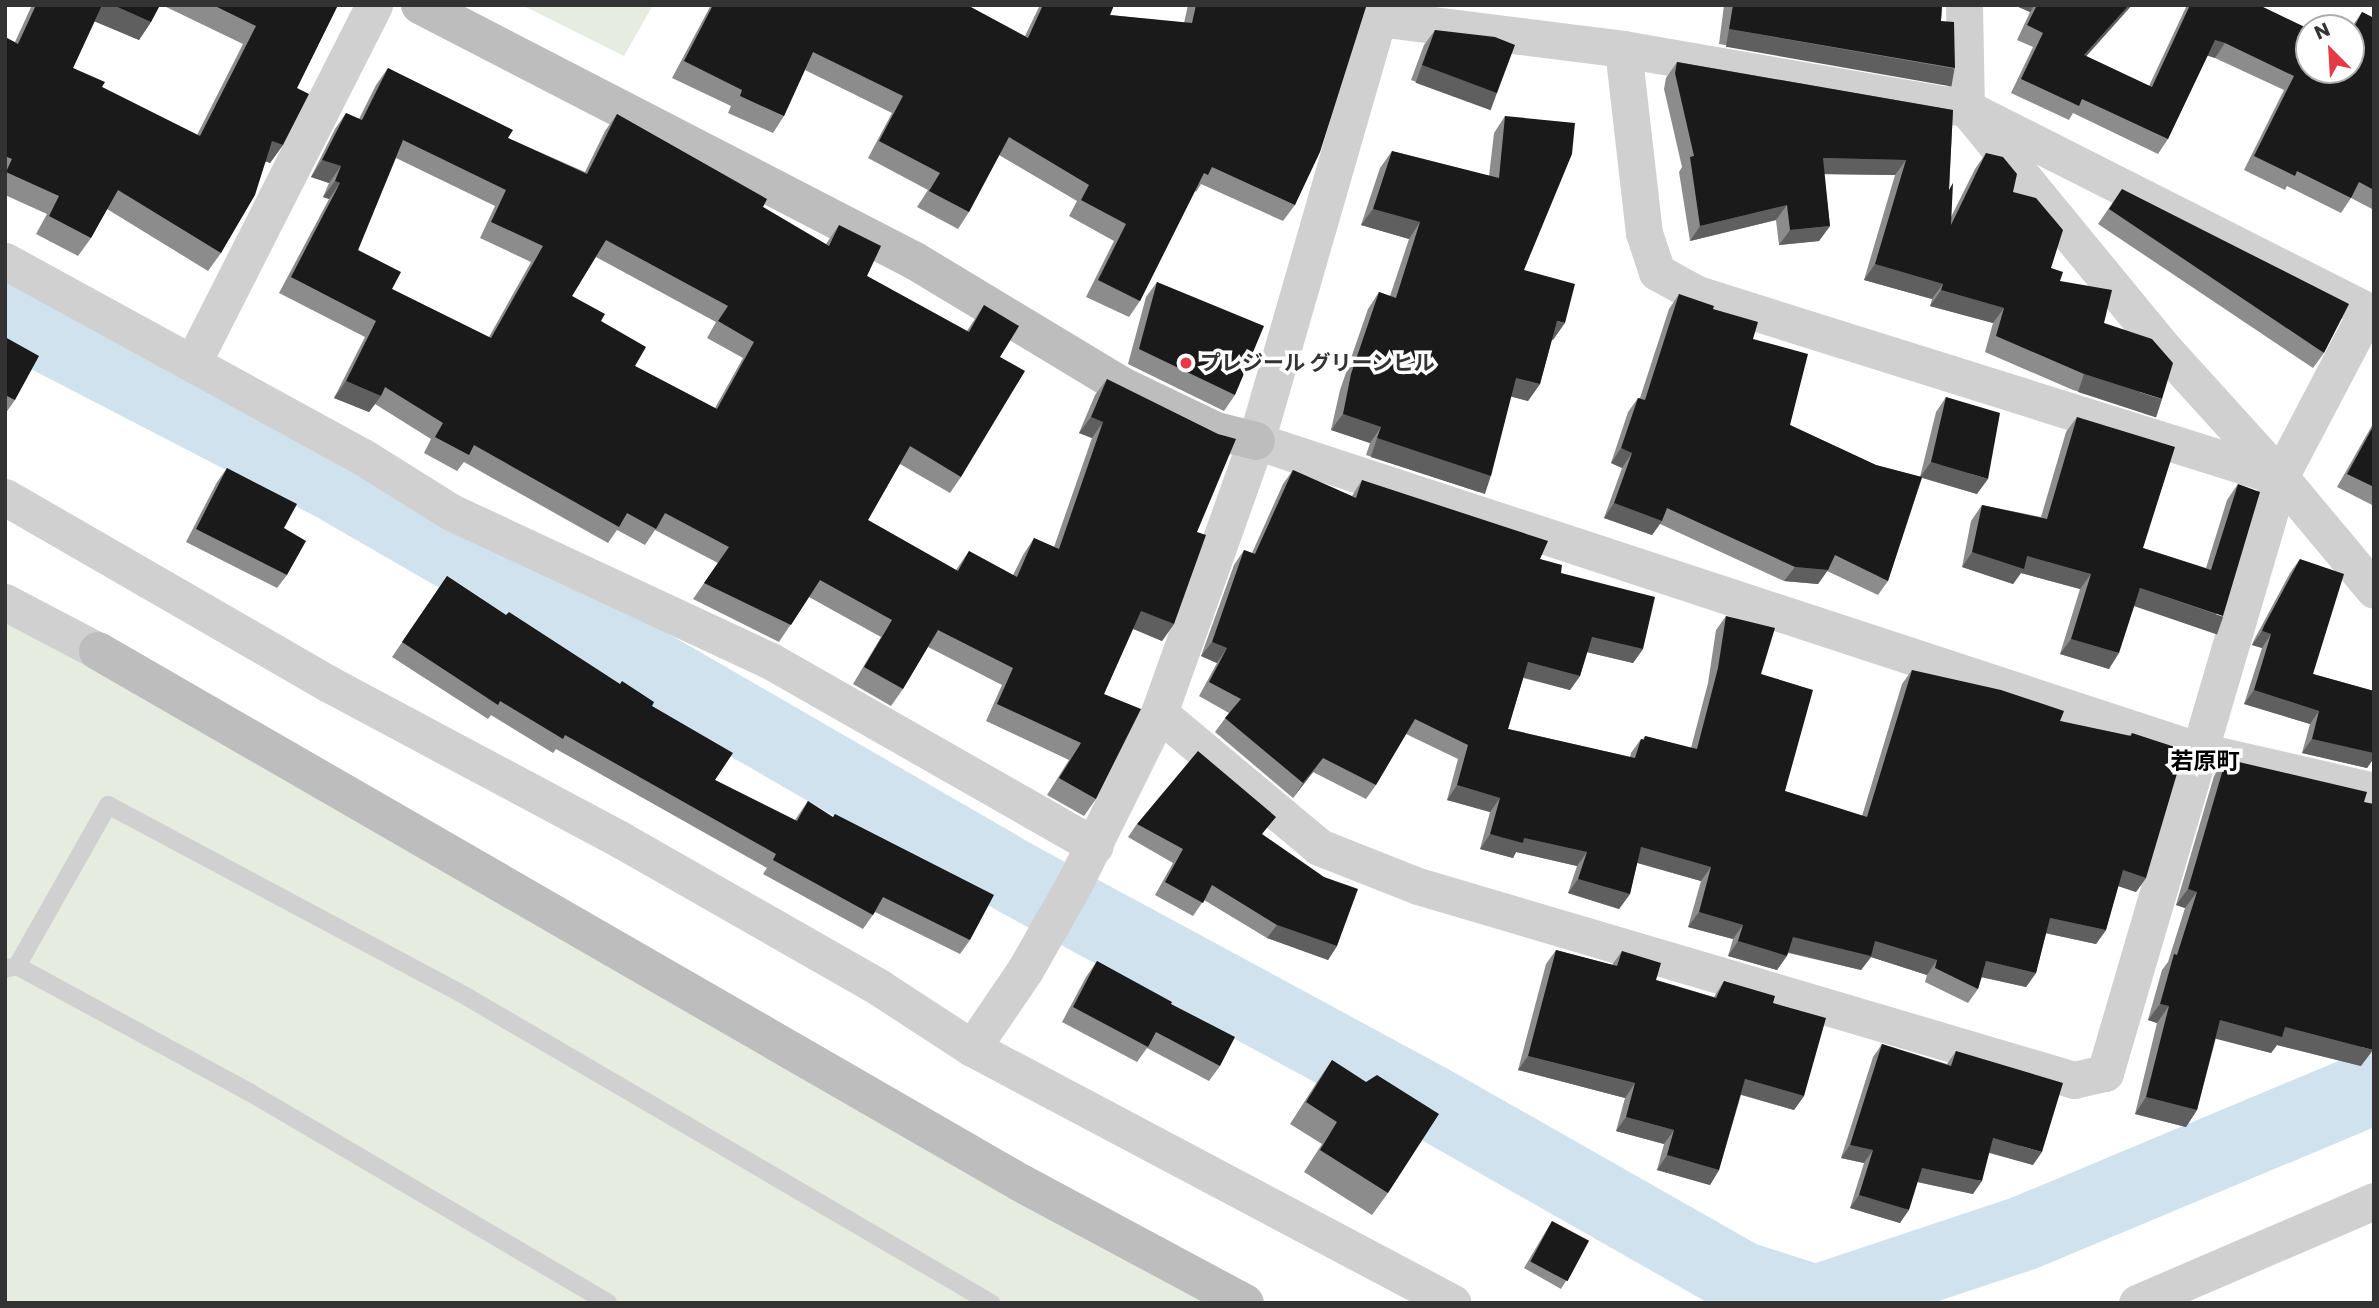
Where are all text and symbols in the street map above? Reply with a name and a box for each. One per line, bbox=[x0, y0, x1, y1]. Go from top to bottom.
north arrow bbox=[2295, 14, 2365, 84]
text: N bbox=[2310, 16, 2334, 46]
place label: プレジール グリーンヒル bbox=[1200, 350, 1435, 376]
marker: プレジール グリーンヒル bbox=[1178, 355, 1194, 371]
district label: 若原町 bbox=[2171, 747, 2239, 775]

